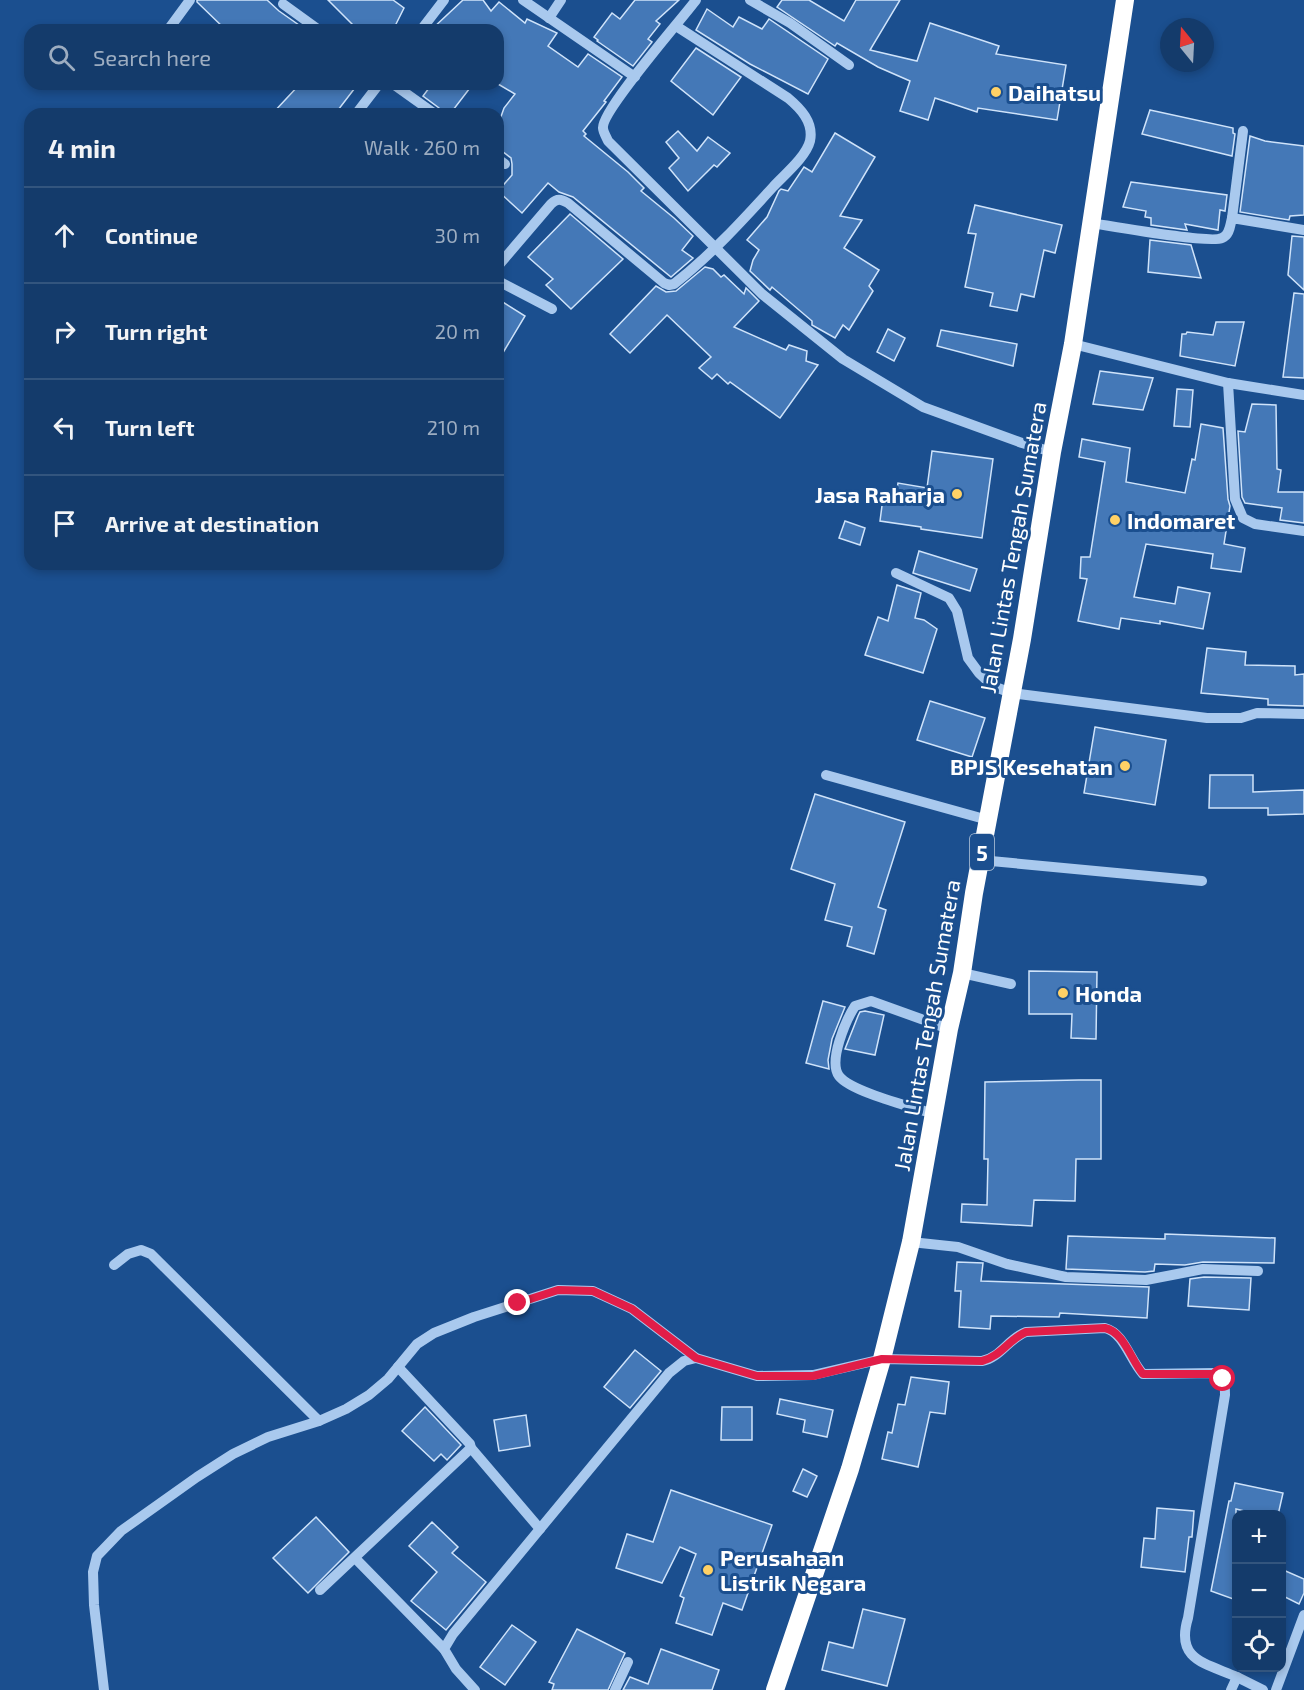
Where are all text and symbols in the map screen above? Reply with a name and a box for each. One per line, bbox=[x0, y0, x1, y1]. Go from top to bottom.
north arrow bbox=[1160, 18, 1214, 72]
search box bbox=[24, 24, 504, 90]
icon: search bbox=[45, 41, 78, 74]
text: Search here bbox=[93, 44, 211, 70]
place label: Daihatsu bbox=[1008, 79, 1101, 105]
marker: Daihatsu bbox=[989, 85, 1003, 99]
text: 4 min bbox=[48, 132, 116, 163]
text: Walk · 260 m bbox=[364, 135, 480, 159]
icon: ahead bbox=[48, 219, 81, 252]
text: Continue bbox=[105, 222, 198, 248]
text: 30 m bbox=[435, 223, 480, 247]
icon: right bbox=[48, 315, 81, 348]
text: Turn right bbox=[105, 318, 207, 344]
text: 20 m bbox=[435, 319, 480, 343]
street label: Jalan Lintas Tengah Sumatera bbox=[974, 399, 1050, 695]
icon: left bbox=[48, 411, 81, 444]
text: Turn left bbox=[105, 414, 194, 440]
text: 210 m bbox=[427, 415, 480, 439]
place label: Jasa Raharja bbox=[815, 481, 945, 507]
marker: Jasa Raharja bbox=[950, 487, 964, 501]
icon: arrive bbox=[48, 507, 81, 540]
place label: Indomaret bbox=[1127, 507, 1235, 533]
text: Arrive at destination bbox=[105, 510, 319, 536]
marker: Indomaret bbox=[1108, 513, 1122, 527]
place label: BPJS Kesehatan bbox=[950, 753, 1113, 779]
marker: BPJS Kesehatan bbox=[1118, 759, 1132, 773]
road number: 5 bbox=[970, 834, 994, 870]
street label: Jalan Lintas Tengah Sumatera bbox=[888, 877, 964, 1173]
place label: Honda bbox=[1075, 980, 1142, 1006]
marker: Honda bbox=[1056, 986, 1070, 1000]
route end bbox=[504, 1289, 530, 1315]
route start bbox=[1209, 1365, 1235, 1391]
map controls bbox=[1232, 1510, 1286, 1672]
button: + bbox=[1232, 1510, 1286, 1564]
place label: Perusahaan Listrik Negara bbox=[720, 1544, 866, 1595]
marker: Perusahaan Listrik Negara bbox=[701, 1563, 715, 1577]
button: − bbox=[1232, 1564, 1286, 1618]
button: locate bbox=[1232, 1618, 1286, 1672]

